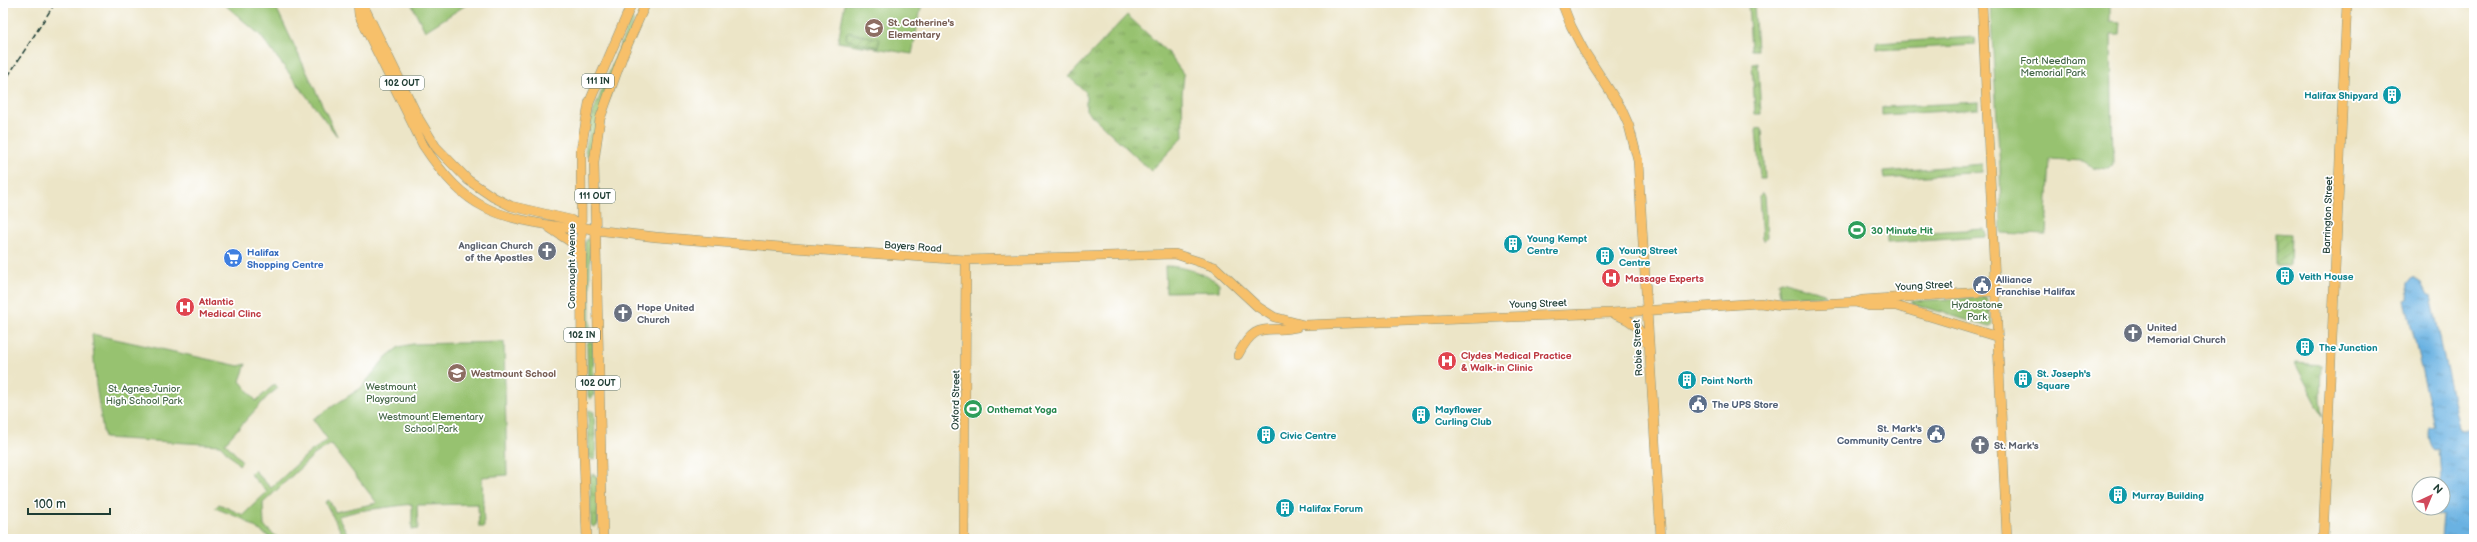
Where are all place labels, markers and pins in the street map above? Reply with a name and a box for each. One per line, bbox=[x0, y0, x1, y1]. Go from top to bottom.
school or university icon: St. Catherine's Elementary bbox=[863, 17, 885, 39]
place label: St. Catherine's Elementary bbox=[888, 17, 954, 41]
building icon: Halifax Shipyard bbox=[2381, 84, 2403, 106]
place label: Halifax Shipyard bbox=[2304, 90, 2378, 102]
sports icon: 30 Minute Hit bbox=[1846, 219, 1868, 241]
place label: 30 Minute Hit bbox=[1871, 225, 1933, 237]
building icon: Young Kempt Centre bbox=[1502, 233, 1524, 255]
place label: Young Kempt Centre bbox=[1527, 233, 1588, 257]
place label: Anglican Church of the Apostles bbox=[458, 240, 533, 264]
church icon: Anglican Church of the Apostles bbox=[536, 240, 558, 262]
building icon: Young Street Centre bbox=[1594, 245, 1616, 267]
place label: Young Street Centre bbox=[1619, 245, 1678, 269]
supermarket icon: Halifax Shopping Centre bbox=[222, 247, 244, 269]
place label: Halifax Shopping Centre bbox=[247, 247, 324, 271]
building icon: Veith House bbox=[2274, 265, 2296, 287]
hospital icon: Massage Experts bbox=[1600, 267, 1622, 289]
place label: Veith House bbox=[2299, 271, 2354, 283]
place label: Massage Experts bbox=[1625, 273, 1704, 285]
public building icon: Alliance Franchise Halifax bbox=[1971, 274, 1993, 296]
place label: Alliance Franchise Halifax bbox=[1995, 274, 2076, 298]
hospital icon: Atlantic Medical Clinc bbox=[174, 296, 196, 318]
place label: Atlantic Medical Clinc bbox=[198, 296, 262, 320]
church icon: Hope United Church bbox=[612, 302, 634, 324]
place label: Hope United Church bbox=[637, 302, 694, 326]
church icon: United Memorial Church bbox=[2122, 322, 2144, 344]
place label: United Memorial Church bbox=[2147, 322, 2226, 346]
building icon: The Junction bbox=[2294, 336, 2316, 358]
place label: The Junction bbox=[2319, 342, 2378, 354]
hospital icon: Clydes Medical Practice & Walk-in Clinic bbox=[1436, 350, 1458, 372]
place label: Clydes Medical Practice & Walk-in Clinic bbox=[1461, 350, 1572, 374]
school or university icon: Westmount School bbox=[446, 362, 468, 384]
place label: Westmount School bbox=[471, 368, 556, 380]
building icon: St. Joseph's Square bbox=[2012, 368, 2034, 390]
place label: St. Joseph's Square bbox=[2037, 368, 2091, 392]
building icon: Point North bbox=[1676, 369, 1698, 391]
place label: Point North bbox=[1701, 375, 1753, 387]
public building icon: The UPS Store bbox=[1687, 393, 1709, 415]
sports icon: Onthemat Yoga bbox=[962, 398, 984, 420]
place label: The UPS Store bbox=[1712, 399, 1778, 411]
place label: Onthemat Yoga bbox=[987, 404, 1057, 416]
building icon: Mayflower Curling Club bbox=[1410, 404, 1432, 426]
place label: Mayflower Curling Club bbox=[1435, 404, 1492, 428]
place label: St. Mark's Community Centre bbox=[1837, 423, 1922, 447]
public building icon: St. Mark's Community Centre bbox=[1925, 423, 1947, 445]
building icon: Civic Centre bbox=[1255, 424, 1277, 446]
place label: Civic Centre bbox=[1280, 430, 1336, 442]
church icon: St. Mark's bbox=[1969, 434, 1991, 456]
place label: St. Mark's bbox=[1994, 440, 2039, 452]
building icon: Murray Building bbox=[2107, 484, 2129, 506]
place label: Murray Building bbox=[2132, 490, 2204, 502]
building icon: Halifax Forum bbox=[1274, 497, 1296, 519]
place label: Halifax Forum bbox=[1299, 503, 1363, 515]

